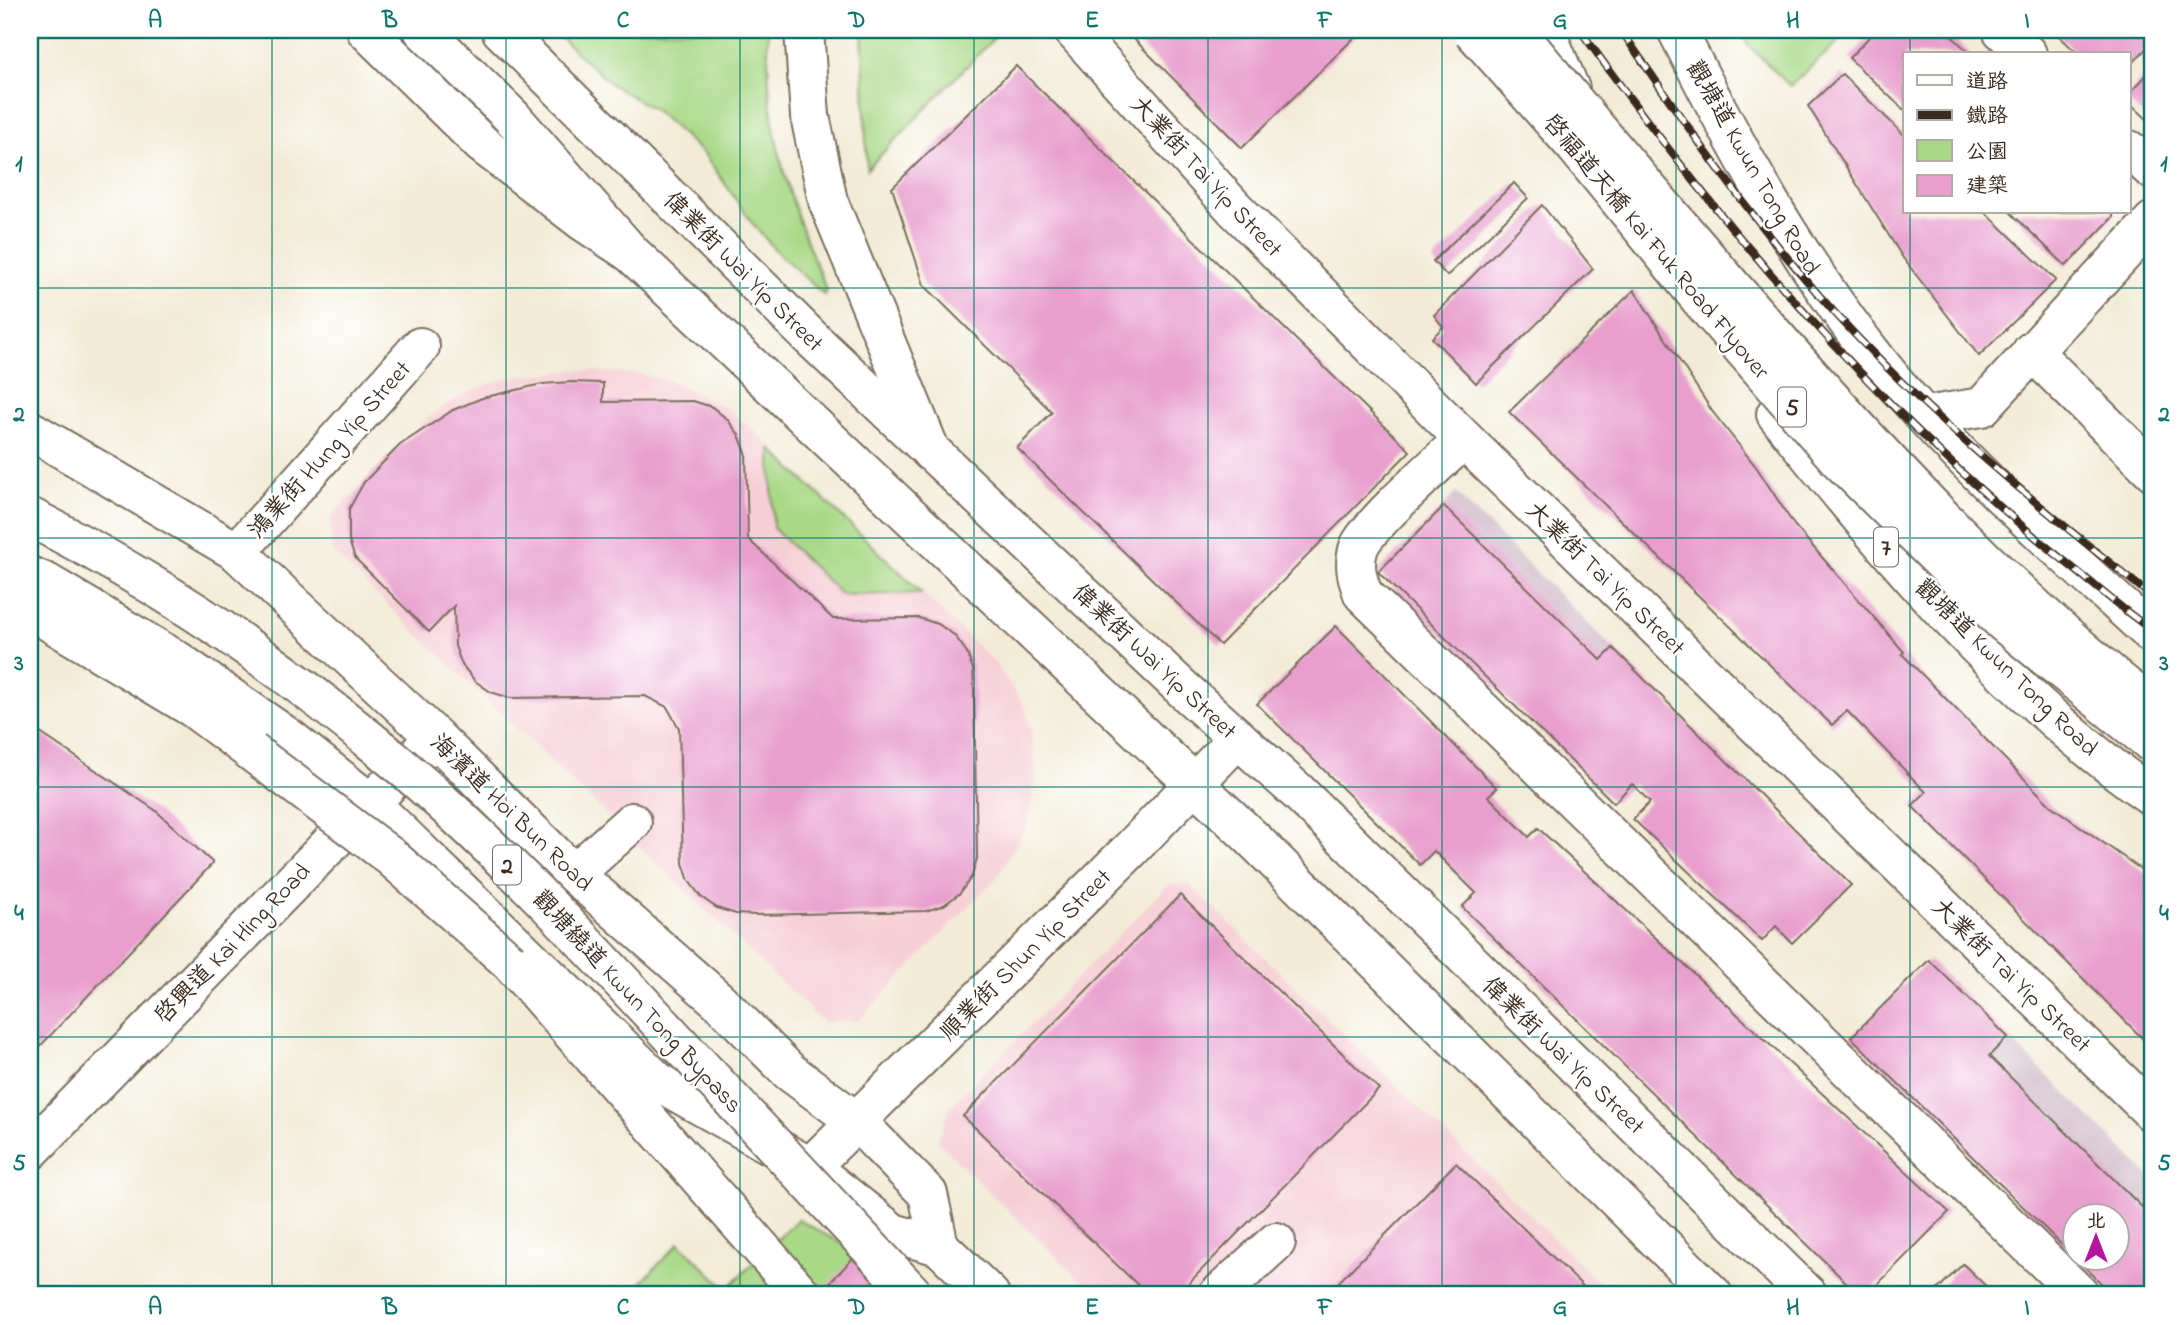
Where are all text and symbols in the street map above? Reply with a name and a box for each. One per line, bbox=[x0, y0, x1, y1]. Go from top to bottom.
text: A bbox=[148, 5, 162, 38]
text: B bbox=[381, 5, 398, 38]
text: C bbox=[617, 5, 630, 38]
text: D bbox=[848, 5, 865, 38]
text: E bbox=[1085, 5, 1099, 38]
text: F bbox=[1317, 5, 1333, 38]
text: G bbox=[1553, 5, 1567, 38]
text: H bbox=[1786, 5, 1800, 38]
text: I bbox=[2024, 5, 2030, 38]
legend bbox=[1903, 52, 2130, 214]
street label: 觀塘道 Kwun Tong Road bbox=[1676, 54, 1828, 283]
text: 道路 bbox=[1966, 68, 2008, 98]
street label: 大業街 Tai Yip Street bbox=[1121, 89, 1290, 266]
text: 鐵路 bbox=[1966, 102, 2008, 132]
street label: 啓福道天橋 Kai Fuk Road Flyover bbox=[1532, 107, 1777, 389]
text: 公園 bbox=[1966, 138, 2008, 168]
text: 1 bbox=[15, 149, 23, 182]
text: 1 bbox=[2160, 149, 2168, 182]
text: 建築 bbox=[1966, 172, 2008, 202]
street label: 偉業街 Wai Yip Street bbox=[654, 184, 831, 361]
street label: 鴻業街 Hung Yip Street bbox=[241, 354, 421, 548]
road number: 5 bbox=[1778, 388, 1806, 426]
text: 2 bbox=[12, 399, 25, 432]
text: 2 bbox=[2157, 399, 2170, 432]
street label: 大業街 Tai Yip Street bbox=[1517, 494, 1692, 665]
road number: 7 bbox=[1874, 527, 1898, 566]
street label: 觀塘道 Kwun Tong Road bbox=[1906, 572, 2105, 766]
street label: 偉業街 Wai Yip Street bbox=[1063, 577, 1244, 749]
text: 3 bbox=[13, 648, 24, 681]
text: 3 bbox=[2158, 648, 2169, 681]
street label: 海濱道 Hoi Bun Road bbox=[421, 727, 600, 901]
road number: 2 bbox=[493, 846, 521, 884]
street label: 啓興道 Kai Hing Road bbox=[148, 856, 320, 1033]
street label: 順業街 Shun Yip Street bbox=[933, 862, 1121, 1050]
street label: 觀塘繞道 Kwun Tong Bypass bbox=[522, 883, 749, 1123]
street label: 大業街 Tai Yip Street bbox=[1923, 891, 2098, 1062]
text: 4 bbox=[14, 898, 24, 931]
text: 4 bbox=[2159, 898, 2169, 931]
street label: 偉業街 Wai Yip Street bbox=[1473, 970, 1652, 1144]
text: 5 bbox=[12, 1148, 26, 1181]
text: 5 bbox=[2157, 1148, 2171, 1181]
north arrow bbox=[2060, 1202, 2130, 1272]
text: 北 bbox=[2086, 1209, 2106, 1236]
text: A bbox=[148, 1292, 162, 1325]
text: B bbox=[381, 1292, 398, 1325]
text: C bbox=[617, 1292, 630, 1325]
text: D bbox=[848, 1292, 865, 1325]
text: E bbox=[1085, 1292, 1099, 1325]
text: F bbox=[1317, 1292, 1333, 1325]
text: G bbox=[1553, 1292, 1567, 1325]
text: H bbox=[1786, 1292, 1800, 1325]
text: I bbox=[2024, 1292, 2030, 1325]

